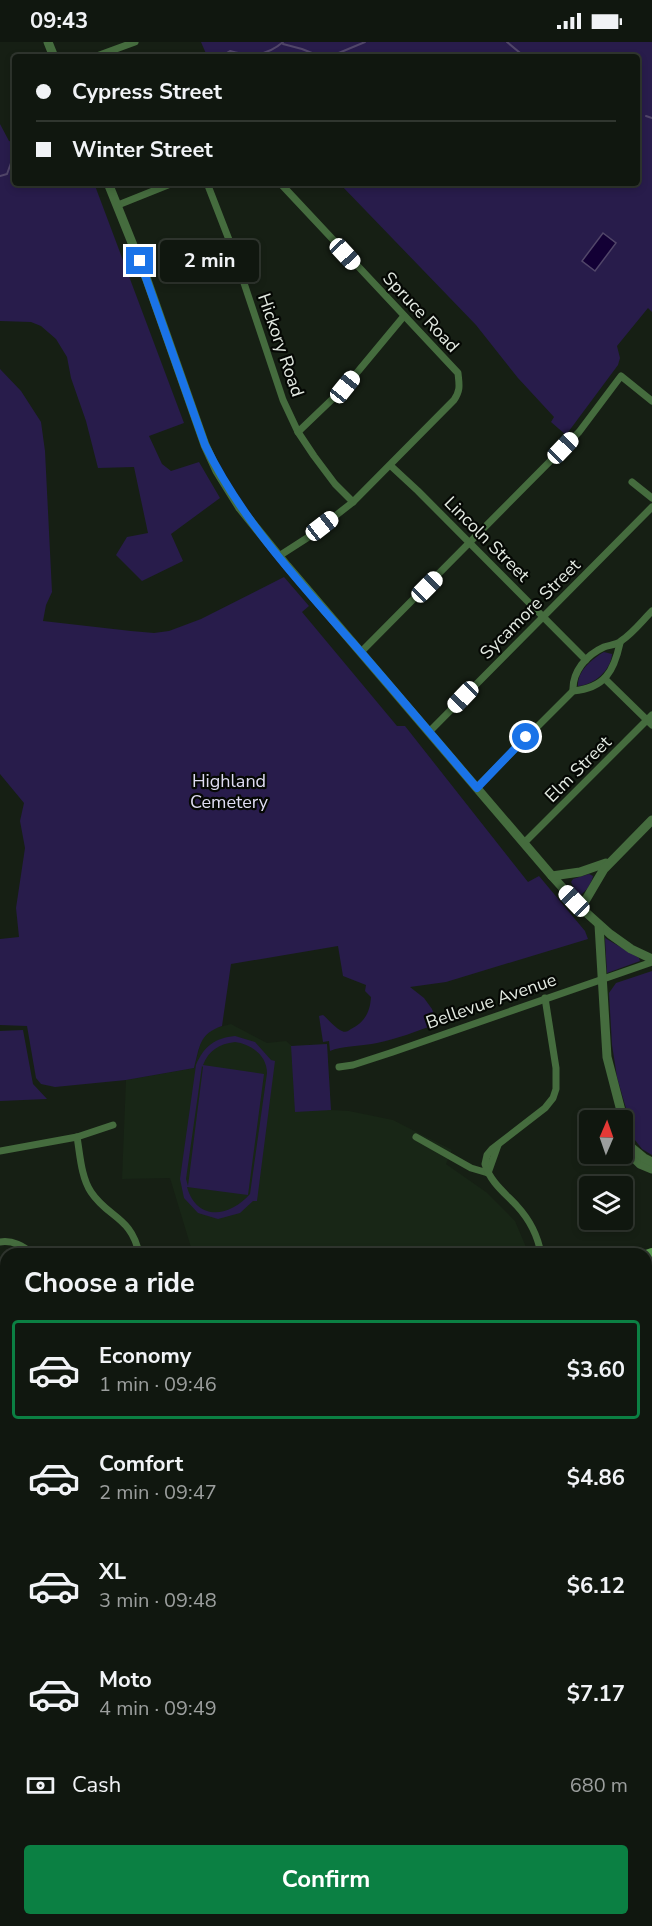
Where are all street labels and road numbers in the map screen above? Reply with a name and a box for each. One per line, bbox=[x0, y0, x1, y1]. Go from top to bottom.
street label: Spruce Road bbox=[377, 266, 465, 358]
street label: Hickory Road bbox=[252, 290, 310, 400]
street label: Lincoln Street bbox=[439, 491, 535, 587]
street label: Sycamore Street bbox=[475, 553, 586, 664]
street label: Elm Street bbox=[539, 730, 617, 808]
street label: Bellevue Avenue bbox=[423, 967, 559, 1035]

